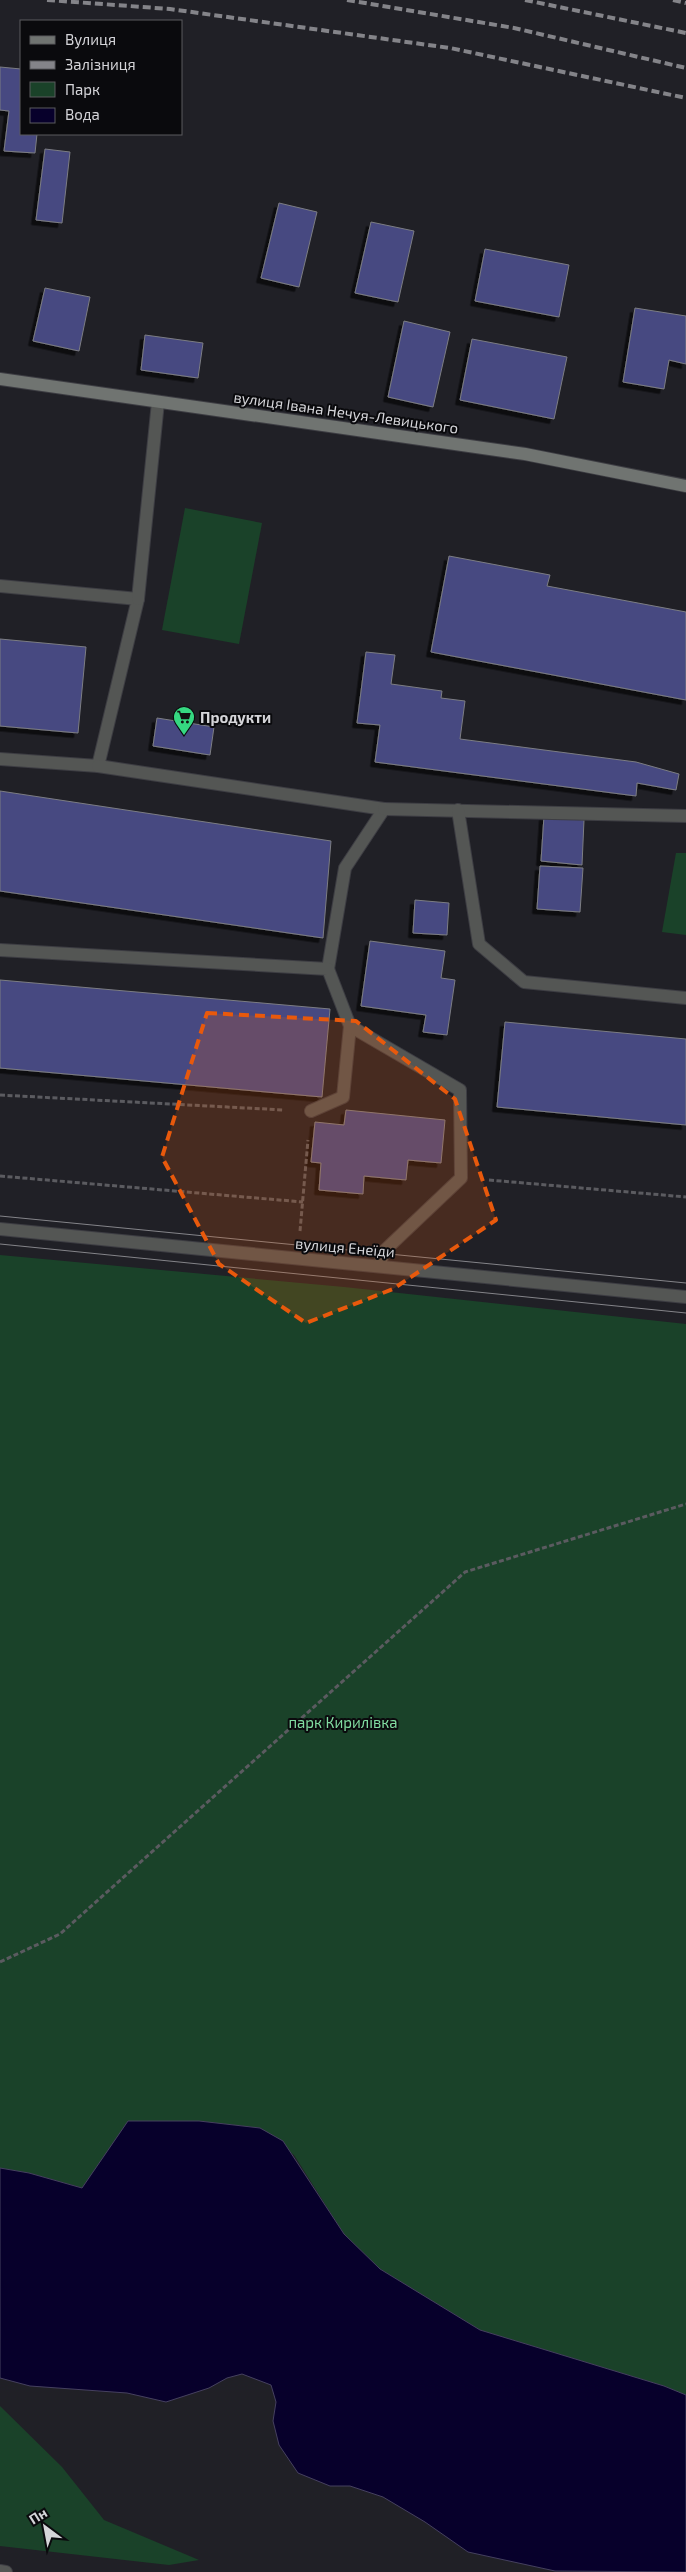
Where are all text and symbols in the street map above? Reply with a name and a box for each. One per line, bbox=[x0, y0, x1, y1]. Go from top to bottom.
legend bbox=[20, 20, 182, 135]
text: Вулиця bbox=[65, 30, 116, 49]
text: Залізниця bbox=[65, 55, 136, 73]
text: Парк bbox=[65, 80, 100, 98]
text: Вода bbox=[65, 105, 100, 123]
street label: вулиця Івана Нечуя-Левицького bbox=[232, 387, 459, 438]
supermarket icon: Продукти bbox=[172, 705, 196, 736]
place label: Продукти bbox=[200, 708, 271, 726]
street label: вулиця Енеїди bbox=[294, 1234, 396, 1261]
park label: парк Кирилівка bbox=[288, 1713, 398, 1731]
north arrow bbox=[20, 2502, 70, 2552]
text: Пн bbox=[26, 2504, 50, 2528]

